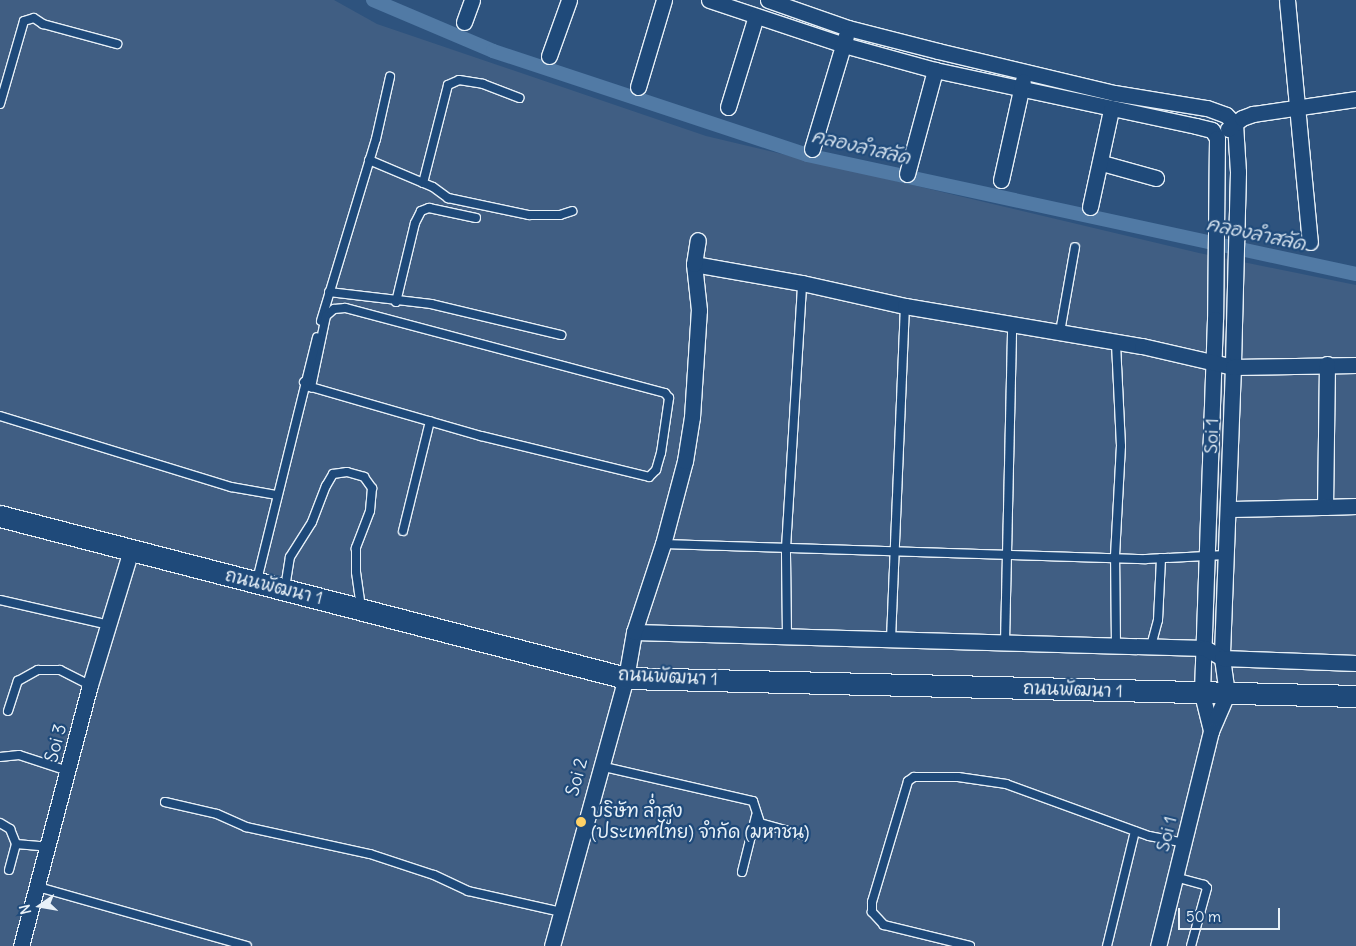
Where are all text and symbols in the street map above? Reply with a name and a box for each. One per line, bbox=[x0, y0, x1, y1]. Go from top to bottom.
water label: คลองลำสลัด bbox=[809, 125, 913, 169]
water label: คลองลำสลัด bbox=[1204, 212, 1308, 256]
street label: Soi 1 bbox=[1201, 418, 1223, 454]
street label: ถนนพัฒนา 1 bbox=[223, 564, 325, 610]
street label: ถนนพัฒนา 1 bbox=[618, 664, 718, 690]
street label: ถนนพัฒนา 1 bbox=[1023, 677, 1123, 703]
street label: Soi 3 bbox=[41, 722, 71, 764]
street label: Soi 2 bbox=[562, 756, 592, 798]
place label: บริษัท ล่ำสูง (ประเทศไทย) จำกัด (มหาชน) bbox=[591, 801, 810, 844]
street label: Soi 1 bbox=[1152, 814, 1182, 854]
marker: บริษัท ล่ำสูง (ประเทศไทย) จำกัด (มหาชน) bbox=[575, 816, 587, 828]
north arrow bbox=[15, 881, 65, 931]
scale bar bbox=[1181, 898, 1284, 930]
text: N bbox=[16, 903, 35, 916]
text: 50 m bbox=[1186, 907, 1221, 926]

